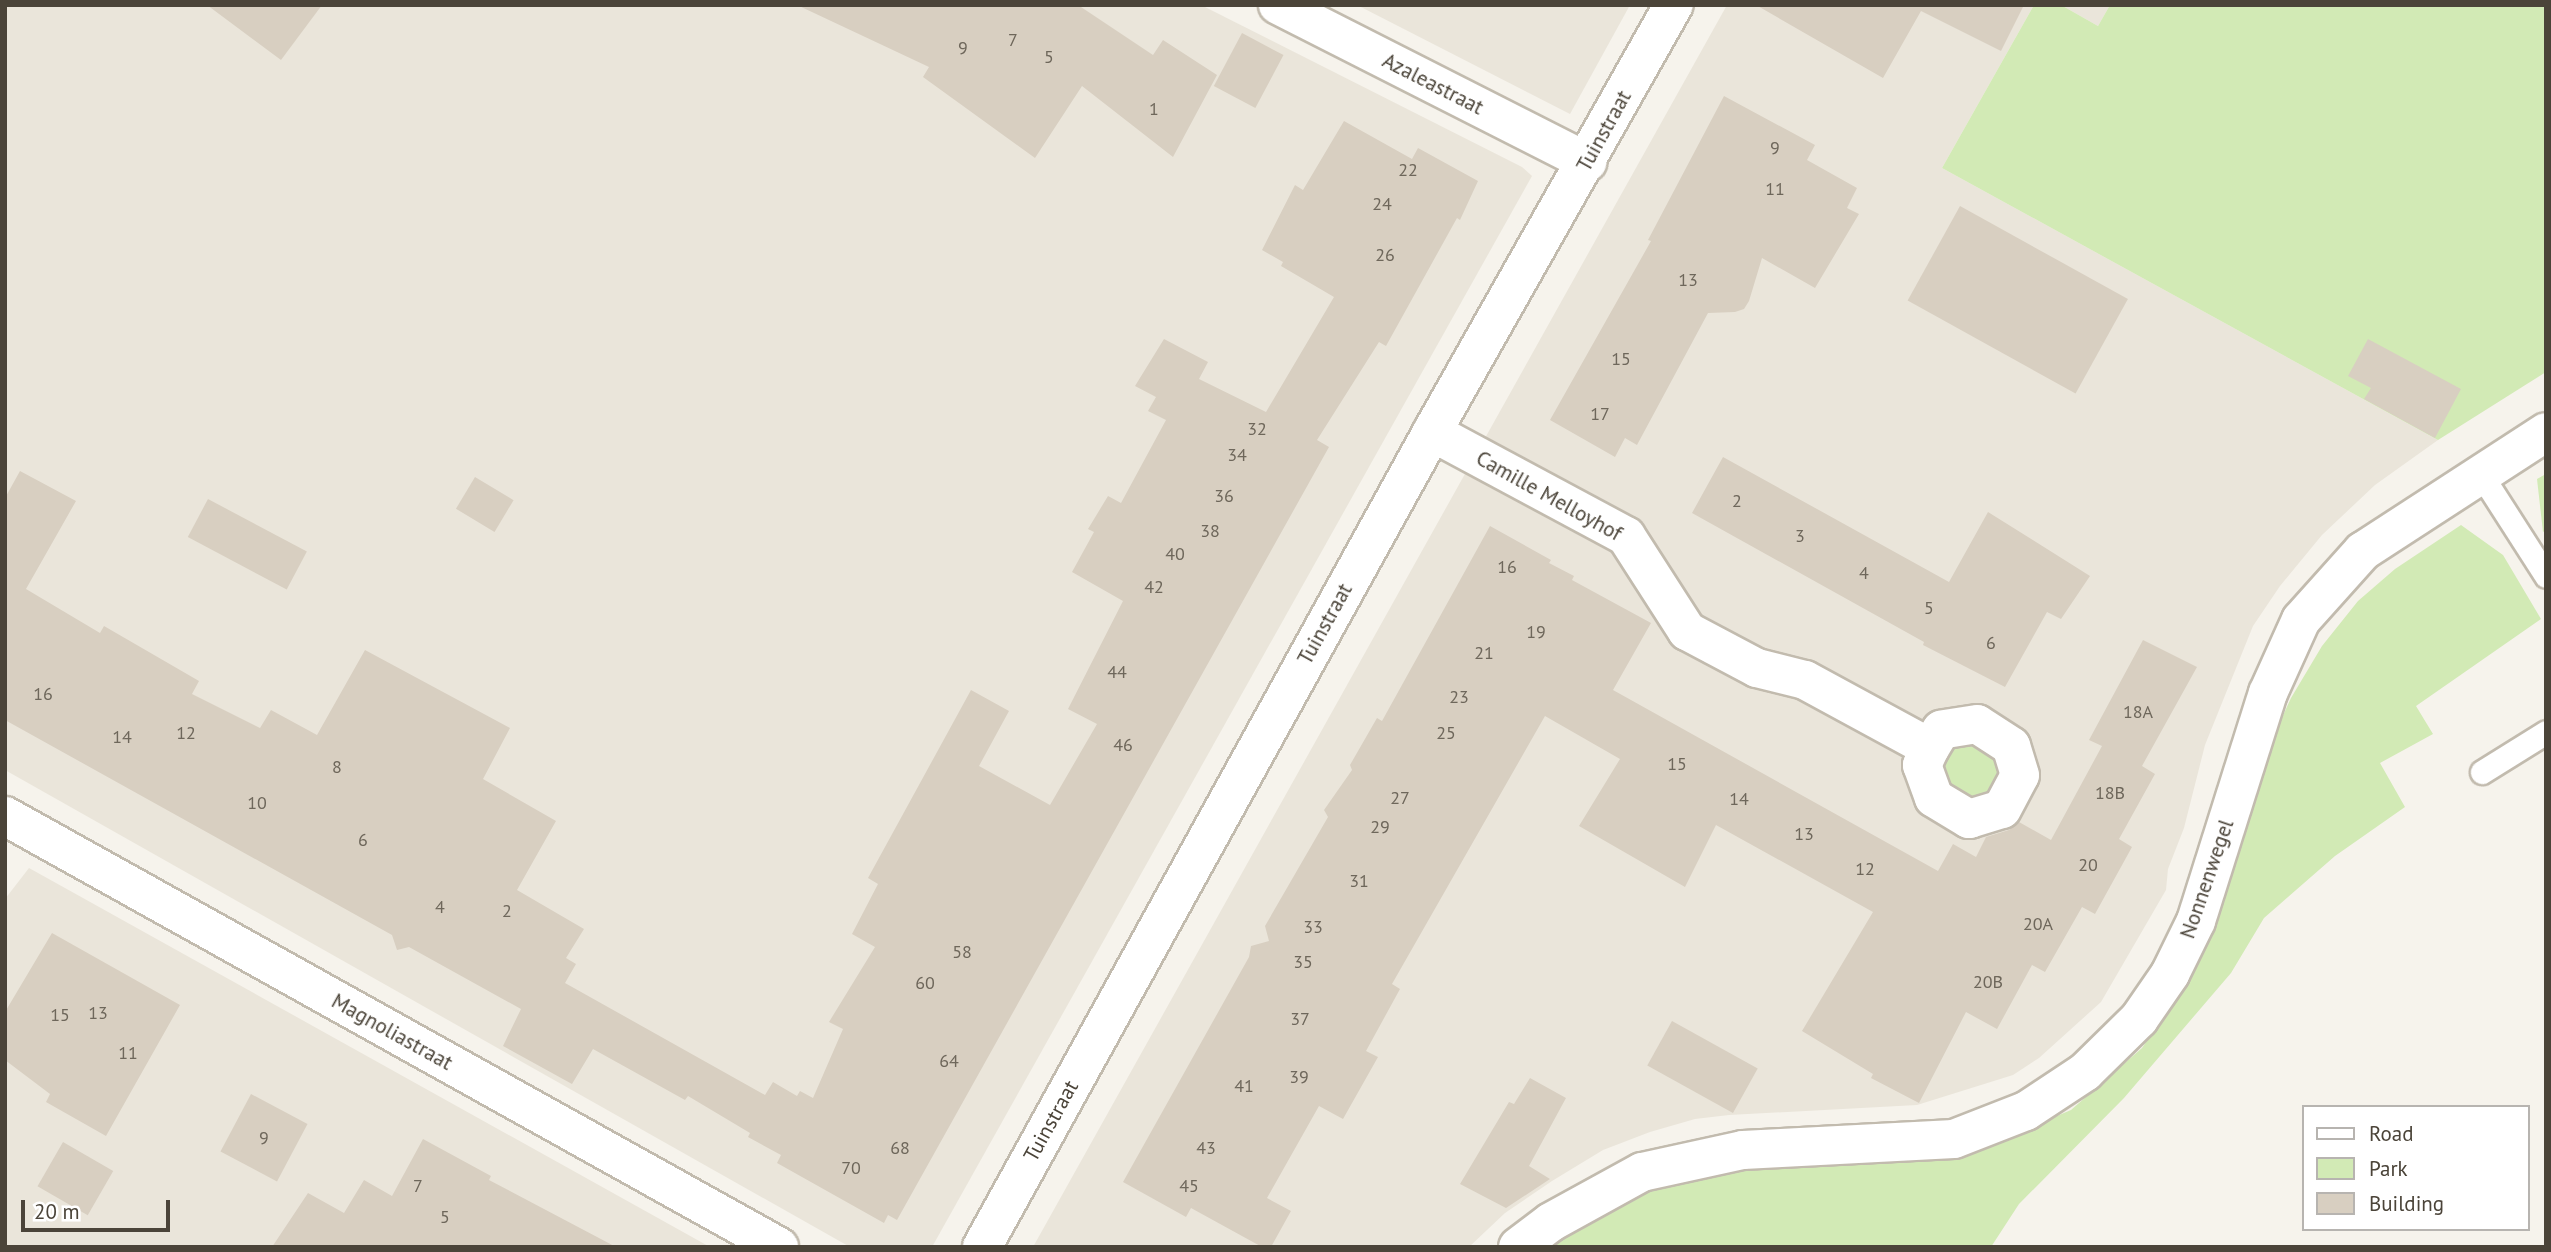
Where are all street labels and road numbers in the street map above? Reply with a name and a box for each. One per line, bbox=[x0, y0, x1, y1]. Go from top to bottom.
street label: Azaleastraat bbox=[1378, 48, 1488, 120]
street label: Tuinstraat bbox=[1571, 86, 1637, 176]
street label: Camille Melloyhof bbox=[1472, 446, 1626, 546]
street label: Tuinstraat bbox=[1292, 579, 1358, 669]
street label: Nonnenwegel bbox=[2175, 816, 2239, 942]
street label: Magnoliastraat bbox=[327, 988, 457, 1076]
street label: Tuinstraat bbox=[1018, 1076, 1084, 1166]

